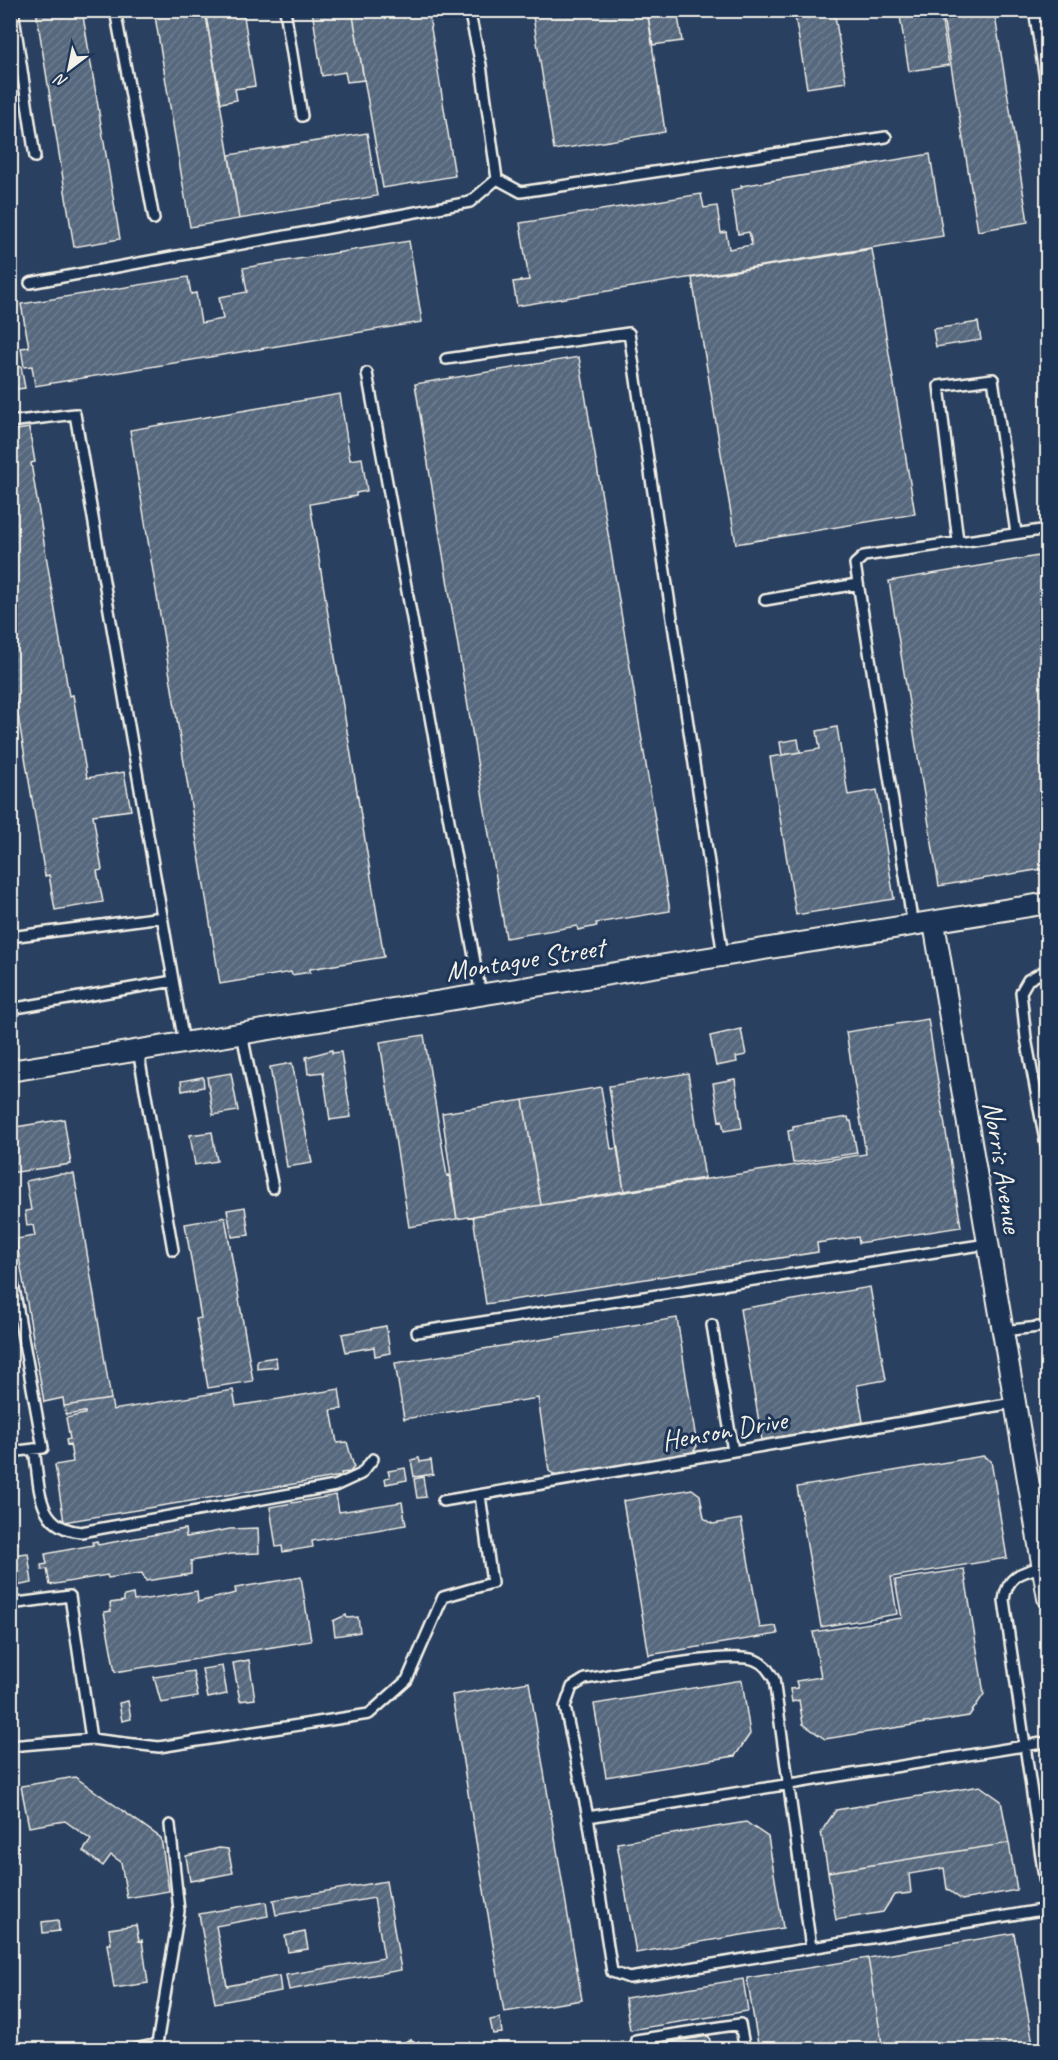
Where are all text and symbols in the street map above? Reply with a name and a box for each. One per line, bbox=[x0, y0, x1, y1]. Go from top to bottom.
north arrow bbox=[39, 39, 99, 99]
text: N bbox=[49, 68, 71, 92]
street label: Montague Street bbox=[443, 929, 611, 989]
street label: Norris Avenue bbox=[975, 1099, 1031, 1237]
street label: Henson Drive bbox=[659, 1401, 791, 1458]

